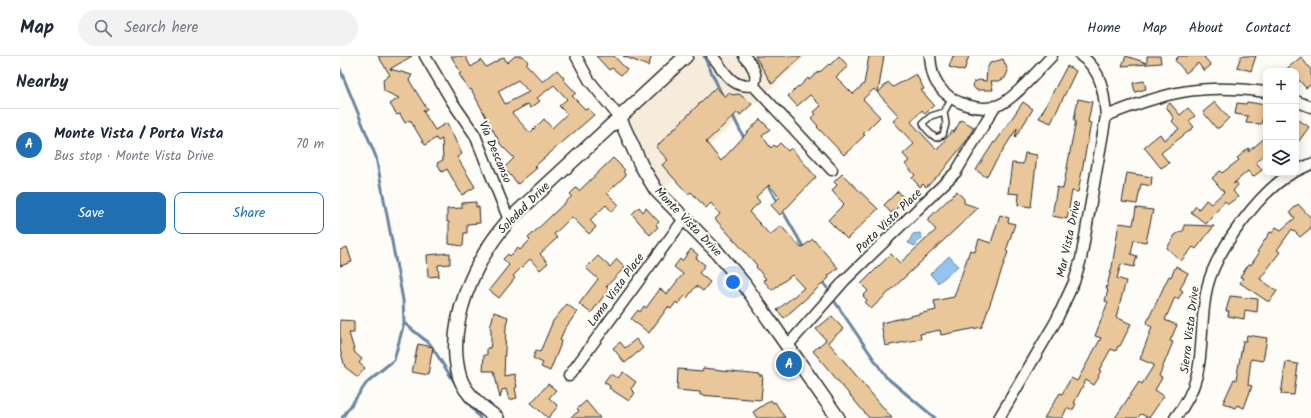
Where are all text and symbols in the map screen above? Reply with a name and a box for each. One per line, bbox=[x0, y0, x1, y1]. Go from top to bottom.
search box bbox=[78, 10, 358, 46]
text: Map bbox=[20, 13, 54, 43]
text: Search here bbox=[124, 16, 198, 40]
icon: search bbox=[92, 17, 114, 39]
text: Home bbox=[1087, 17, 1121, 39]
text: Map bbox=[1143, 17, 1167, 39]
text: About bbox=[1189, 17, 1223, 39]
text: Contact bbox=[1245, 17, 1291, 39]
map controls bbox=[1263, 68, 1299, 176]
button: + bbox=[1263, 68, 1299, 104]
text: Nearby bbox=[16, 69, 68, 96]
button: − bbox=[1263, 104, 1299, 140]
street label: Via Descanso bbox=[473, 118, 517, 186]
text: Monte Vista / Porta Vista bbox=[54, 122, 223, 146]
text: A bbox=[25, 134, 33, 155]
text: 70 m bbox=[296, 134, 324, 155]
button: layers bbox=[1263, 140, 1299, 176]
text: Bus stop · Monte Vista Drive bbox=[54, 146, 214, 167]
street label: Soledad Drive bbox=[493, 177, 555, 239]
street label: Monte Vista Drive bbox=[650, 183, 727, 262]
street label: Porta Vista Place bbox=[851, 184, 927, 258]
button: Save bbox=[16, 192, 166, 234]
button: Share bbox=[174, 192, 324, 234]
street label: Mar Vista Drive bbox=[1052, 198, 1087, 279]
street label: Loma Vista Place bbox=[583, 249, 650, 331]
your location bbox=[723, 272, 743, 292]
street label: Sierra Vista Drive bbox=[1175, 285, 1205, 375]
pin: A bbox=[776, 349, 802, 379]

